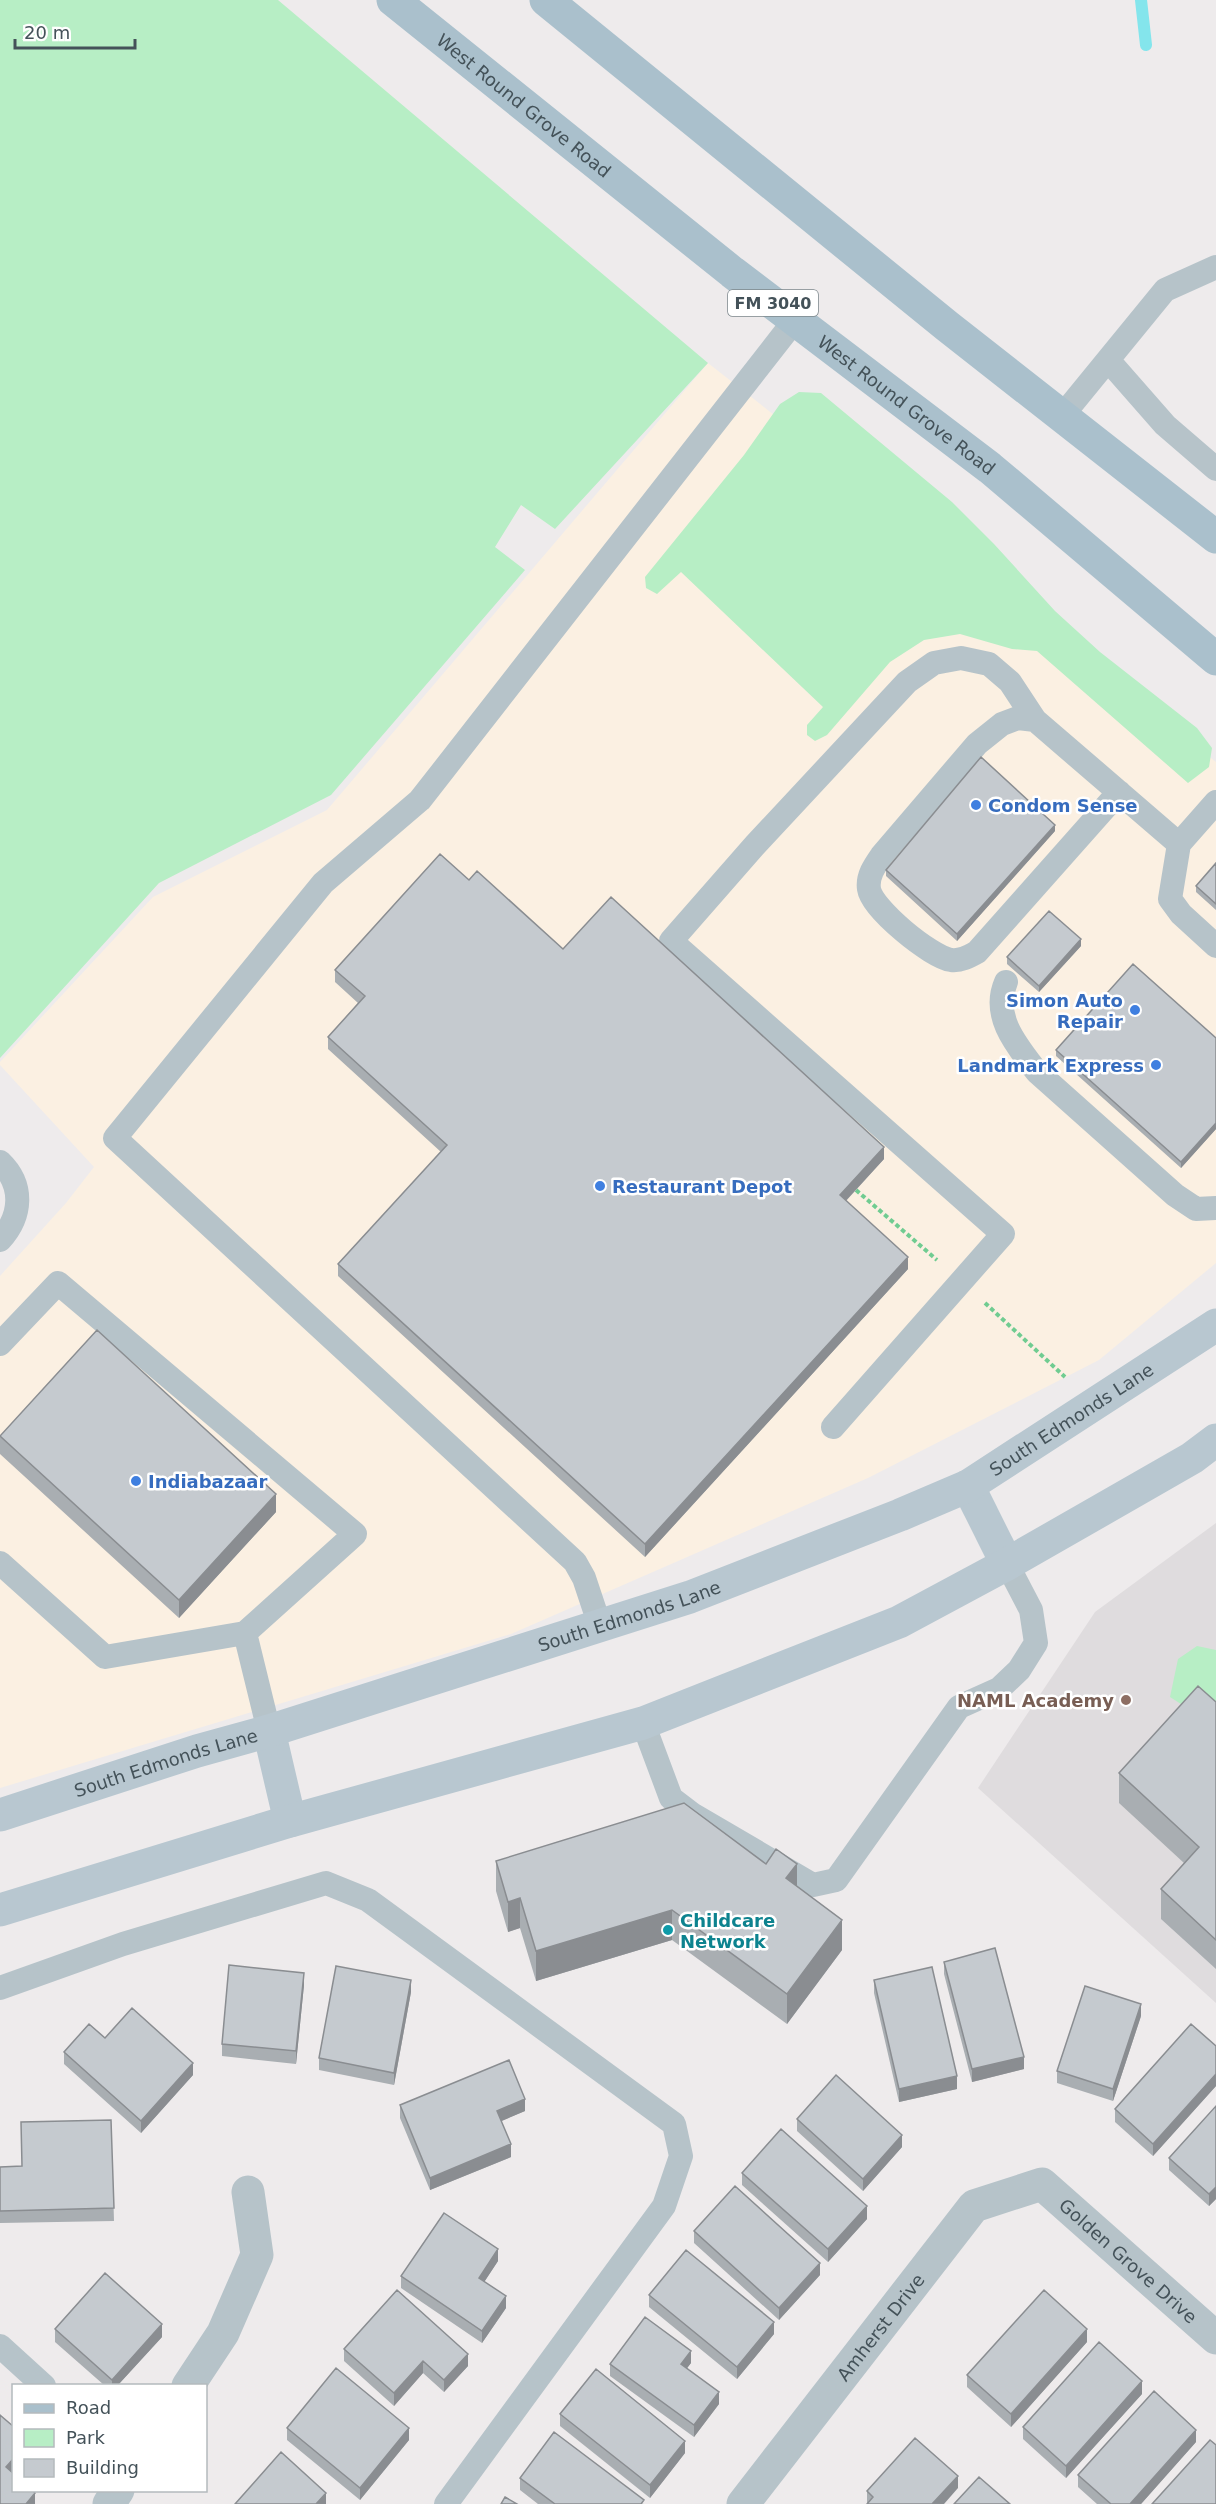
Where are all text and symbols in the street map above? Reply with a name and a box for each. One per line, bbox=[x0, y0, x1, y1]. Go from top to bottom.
scale bar bbox=[15, 12, 135, 50]
text: 20 m bbox=[24, 22, 70, 43]
street label: West Round Grove Road bbox=[433, 29, 615, 181]
road number: FM 3040 bbox=[728, 290, 818, 316]
street label: West Round Grove Road bbox=[814, 331, 1000, 479]
place label: Condom Sense bbox=[988, 795, 1138, 816]
marker: Condom Sense bbox=[969, 798, 983, 812]
place label: Simon Auto Repair bbox=[1006, 990, 1123, 1032]
marker: Simon Auto Repair bbox=[1128, 1003, 1142, 1017]
place label: Landmark Express bbox=[957, 1055, 1144, 1076]
marker: Landmark Express bbox=[1149, 1058, 1163, 1072]
place label: Restaurant Depot bbox=[612, 1176, 792, 1197]
marker: Restaurant Depot bbox=[593, 1179, 607, 1193]
street label: South Edmonds Lane bbox=[985, 1358, 1157, 1480]
place label: Indiabazaar bbox=[148, 1471, 268, 1492]
marker: Indiabazaar bbox=[129, 1474, 143, 1488]
street label: South Edmonds Lane bbox=[535, 1576, 723, 1655]
place label: NAML Academy bbox=[957, 1690, 1114, 1711]
marker: NAML Academy bbox=[1119, 1693, 1133, 1707]
street label: South Edmonds Lane bbox=[71, 1724, 260, 1801]
place label: Childcare Network bbox=[680, 1910, 775, 1952]
marker: Childcare Network bbox=[661, 1923, 675, 1937]
street label: Golden Grove Drive bbox=[1055, 2194, 1202, 2327]
street label: Amherst Drive bbox=[832, 2269, 928, 2385]
legend bbox=[12, 2384, 207, 2492]
text: Road bbox=[66, 2397, 111, 2418]
text: Park bbox=[66, 2427, 105, 2448]
text: Building bbox=[66, 2457, 139, 2478]

